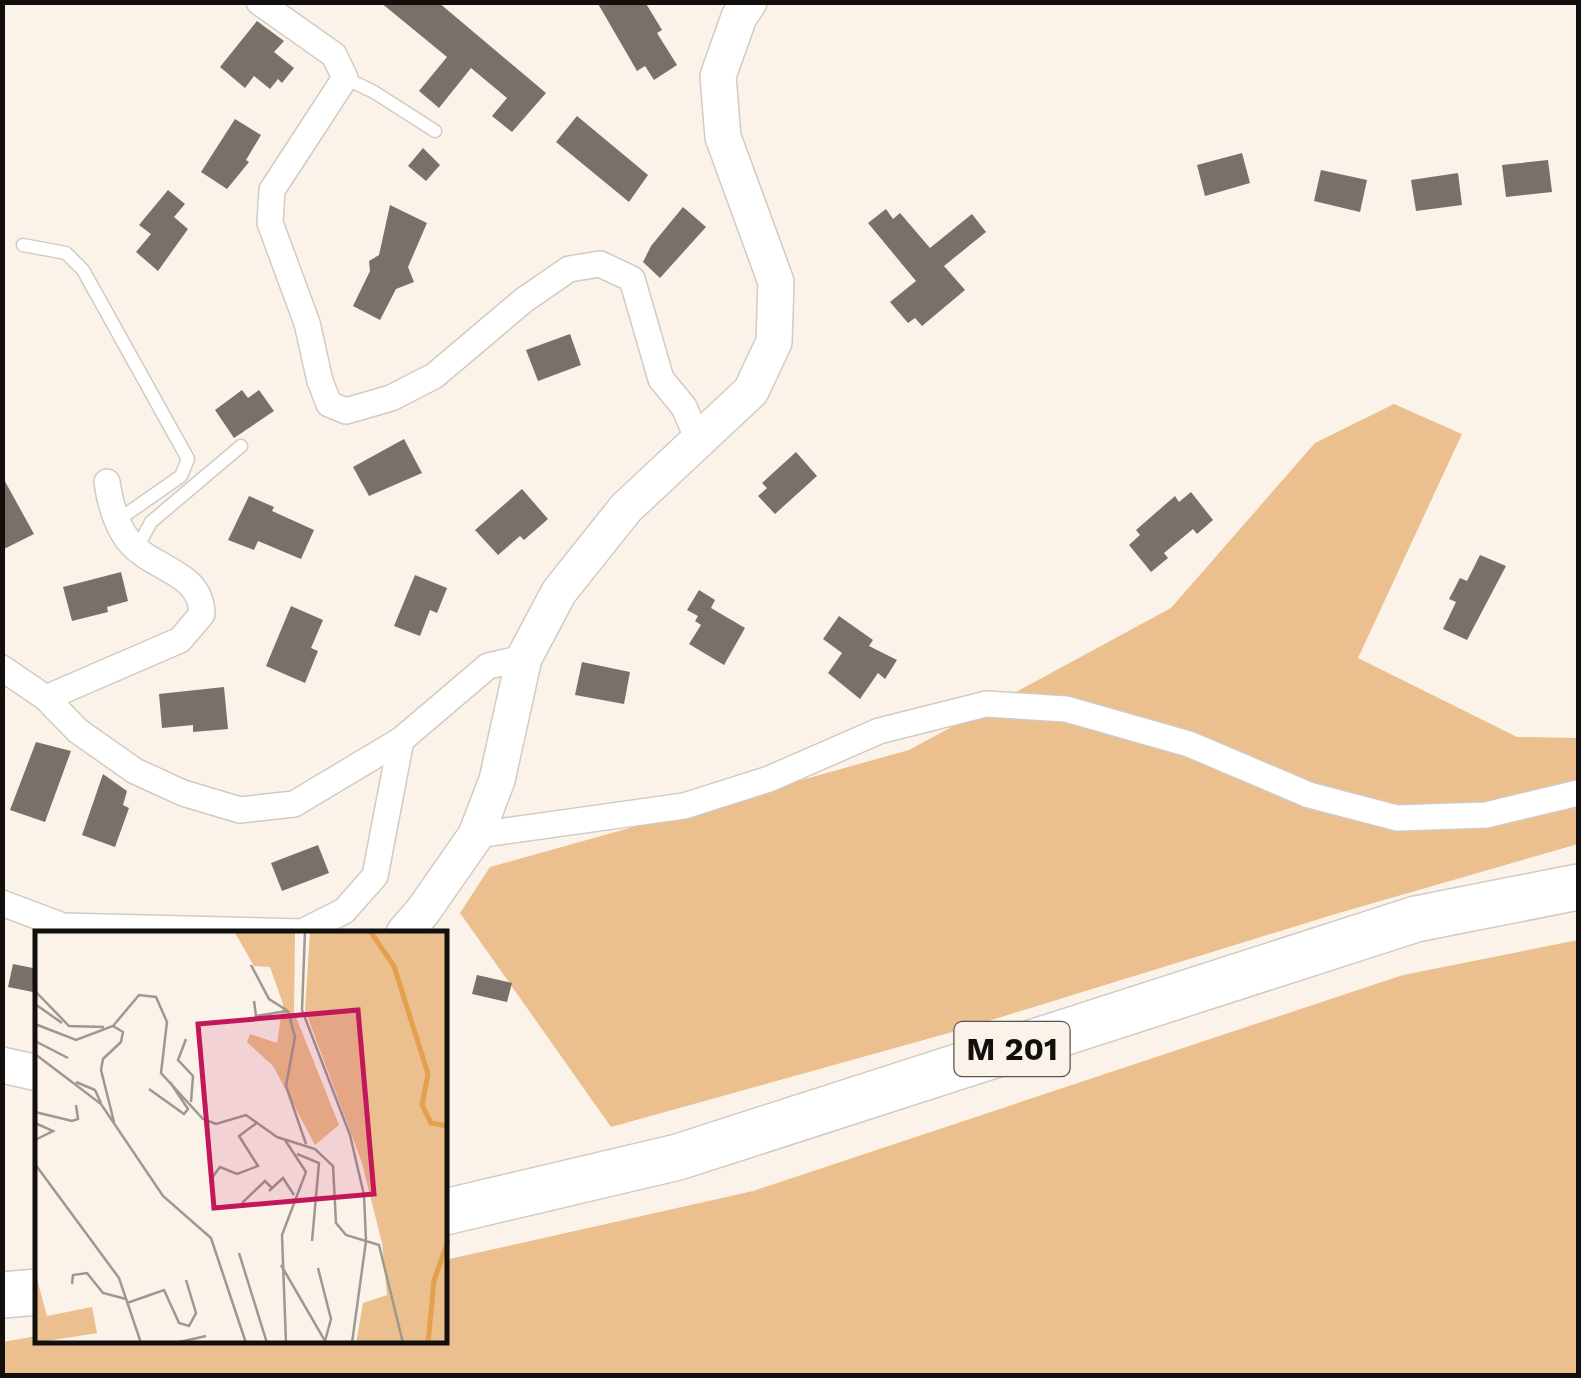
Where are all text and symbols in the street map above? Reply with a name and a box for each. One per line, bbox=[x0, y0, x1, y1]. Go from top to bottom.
inset map bbox=[35, 931, 448, 1343]
road number: M 201 bbox=[954, 1022, 1070, 1076]

